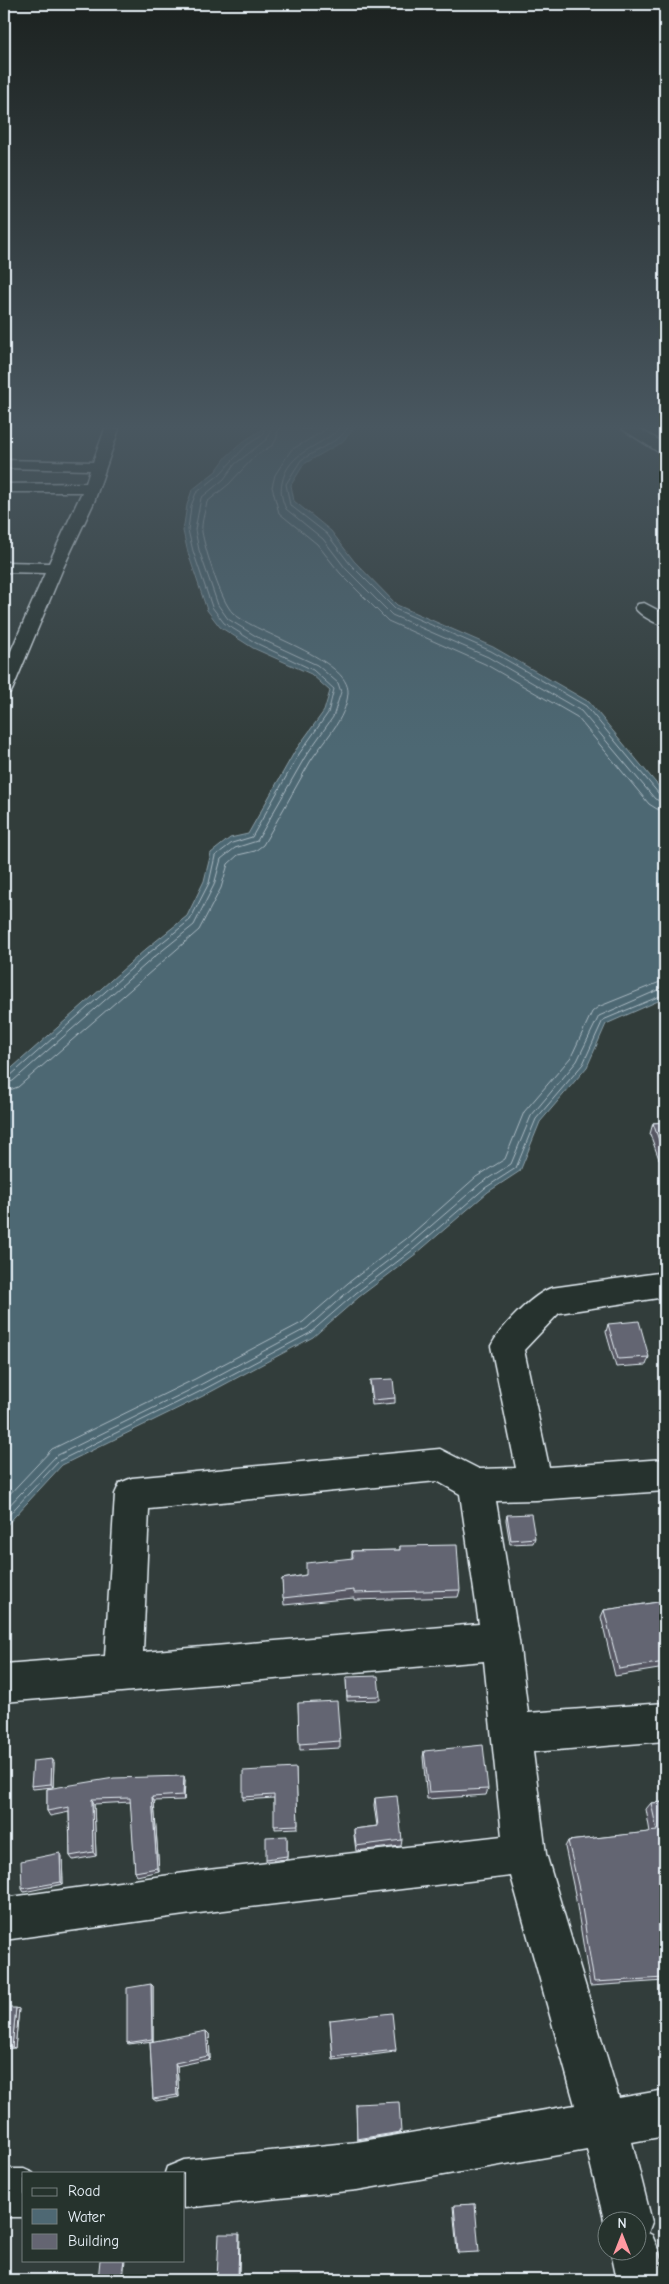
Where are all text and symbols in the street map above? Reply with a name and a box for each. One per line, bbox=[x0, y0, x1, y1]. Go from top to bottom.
legend bbox=[22, 2172, 185, 2262]
text: Road bbox=[68, 2182, 100, 2200]
text: Water bbox=[68, 2208, 105, 2226]
north arrow bbox=[596, 2212, 646, 2262]
text: N bbox=[617, 2215, 627, 2232]
text: Building bbox=[68, 2232, 119, 2250]

